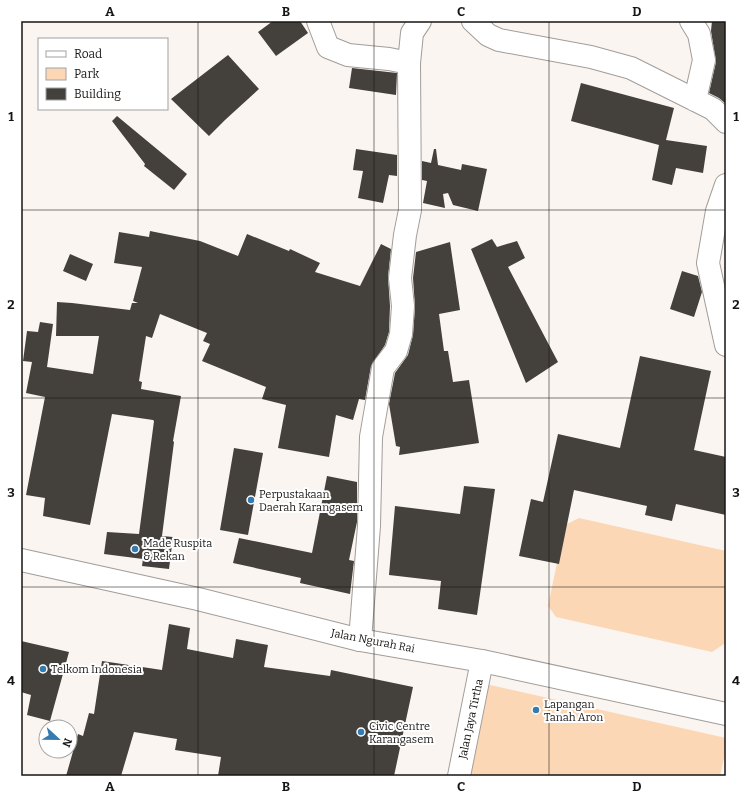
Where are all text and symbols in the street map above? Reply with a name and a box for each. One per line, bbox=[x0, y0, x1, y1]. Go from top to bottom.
text: A bbox=[105, 4, 115, 19]
text: B bbox=[282, 4, 290, 19]
text: C bbox=[457, 4, 465, 19]
text: D bbox=[632, 4, 642, 19]
legend bbox=[38, 38, 168, 110]
text: Road bbox=[74, 47, 102, 61]
text: Park bbox=[74, 67, 100, 81]
text: Building bbox=[74, 87, 121, 101]
text: 1 bbox=[8, 109, 14, 124]
text: 1 bbox=[733, 109, 739, 124]
text: 2 bbox=[7, 297, 15, 312]
text: 2 bbox=[732, 297, 740, 312]
text: 3 bbox=[7, 485, 15, 500]
text: 3 bbox=[732, 485, 740, 500]
place label: Perpustakaan Daerah Karangasem bbox=[259, 488, 363, 514]
marker: Perpustakaan Daerah Karangasem bbox=[246, 495, 256, 505]
place label: Made Ruspita & Rekan bbox=[143, 537, 212, 563]
marker: Made Ruspita & Rekan bbox=[130, 544, 140, 554]
street label: Jalan Ngurah Rai bbox=[329, 626, 417, 656]
place label: Telkom Indonesia bbox=[51, 663, 142, 676]
marker: Telkom Indonesia bbox=[38, 664, 48, 674]
text: 4 bbox=[7, 673, 15, 688]
text: 4 bbox=[732, 673, 740, 688]
street label: Jalan Jaya Tirtha bbox=[456, 678, 486, 761]
place label: Lapangan Tanah Aron bbox=[544, 698, 603, 724]
marker: Lapangan Tanah Aron bbox=[531, 705, 541, 715]
north arrow bbox=[38, 719, 78, 759]
place label: Civic Centre Karangasem bbox=[369, 720, 434, 746]
marker: Civic Centre Karangasem bbox=[356, 727, 366, 737]
text: N bbox=[59, 736, 74, 749]
text: A bbox=[105, 779, 115, 794]
text: B bbox=[282, 779, 290, 794]
text: C bbox=[457, 779, 465, 794]
text: D bbox=[632, 779, 642, 794]

